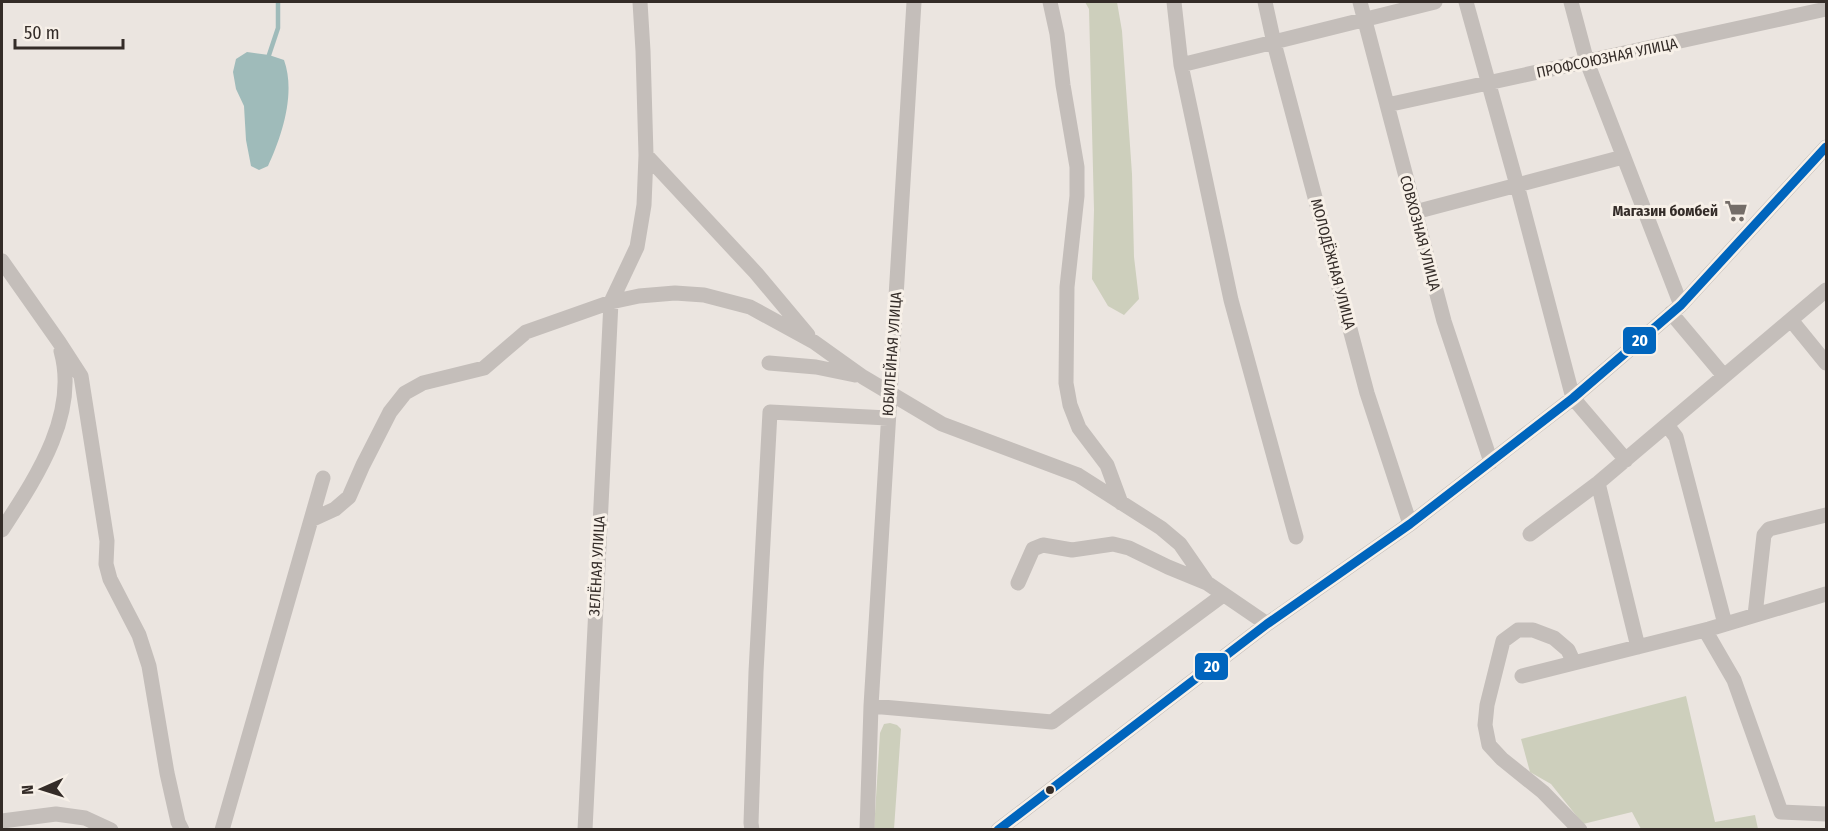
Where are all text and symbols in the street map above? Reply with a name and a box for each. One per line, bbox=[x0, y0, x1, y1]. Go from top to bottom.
scale bar bbox=[15, 12, 123, 50]
text: 50 m bbox=[24, 22, 60, 44]
street label: ПРОФСОЮЗНАЯ УЛИЦА bbox=[1535, 34, 1679, 82]
street label: СОВХОЗНАЯ УЛИЦА bbox=[1396, 173, 1444, 293]
street label: МОЛОДЁЖНАЯ УЛИЦА bbox=[1307, 197, 1359, 332]
supermarket icon: Магазин бомбей bbox=[1723, 198, 1749, 224]
place label: Магазин бомбей bbox=[1612, 202, 1718, 220]
street label: ЮБИЛЕЙНАЯ УЛИЦА bbox=[879, 291, 905, 417]
line badge: 20 bbox=[1622, 326, 1657, 355]
text: 20 bbox=[1631, 331, 1648, 350]
street label: ЗЕЛЁНАЯ УЛИЦА bbox=[585, 515, 609, 617]
line badge: 20 bbox=[1194, 652, 1229, 681]
text: 20 bbox=[1203, 657, 1220, 676]
north arrow bbox=[12, 759, 72, 819]
text: N bbox=[18, 784, 37, 795]
unlabelled marker bbox=[1044, 784, 1056, 796]

